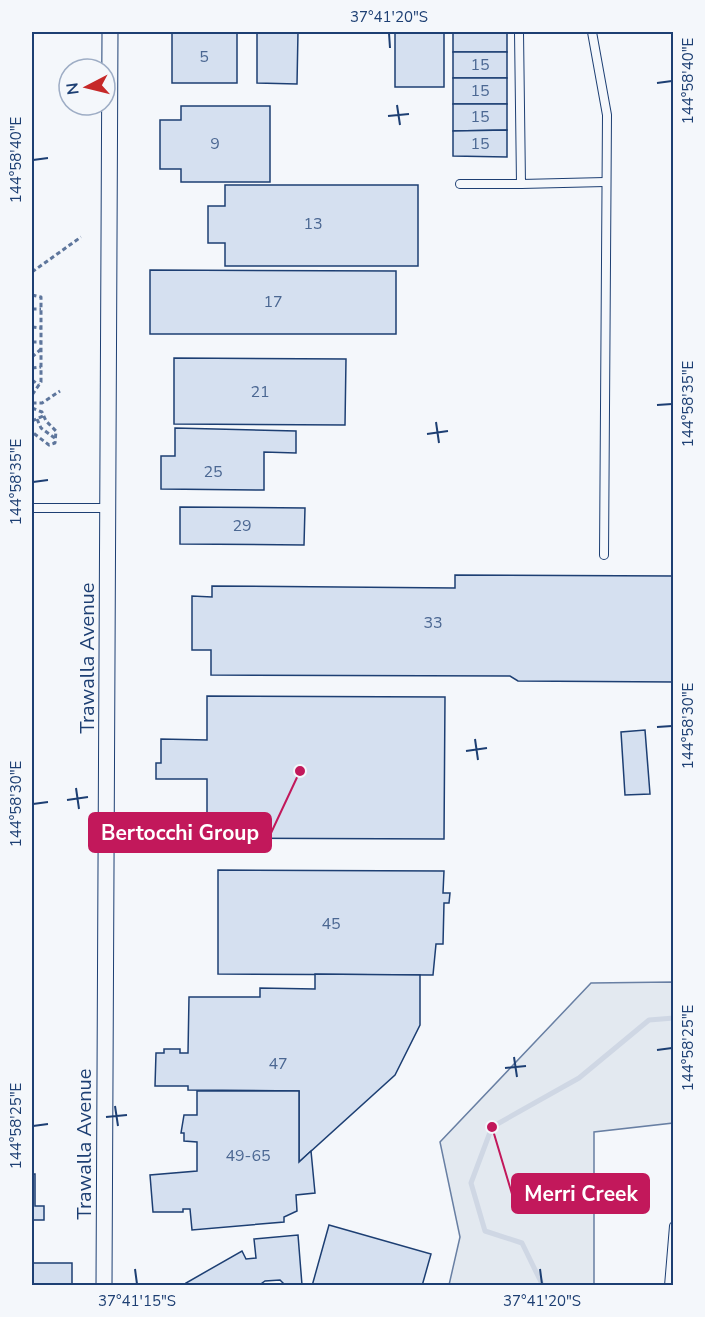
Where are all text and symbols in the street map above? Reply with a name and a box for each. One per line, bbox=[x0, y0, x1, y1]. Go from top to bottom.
text: 37°41'20"S bbox=[350, 7, 428, 27]
text: 144°58'40"E bbox=[678, 38, 698, 124]
house number: 5 bbox=[199, 46, 209, 68]
house number: 15 bbox=[470, 54, 490, 76]
north arrow bbox=[57, 57, 117, 117]
house number: 15 bbox=[470, 80, 490, 102]
text: N bbox=[61, 81, 85, 96]
house number: 15 bbox=[470, 106, 490, 128]
text: 144°58'40"E bbox=[6, 117, 26, 203]
house number: 9 bbox=[210, 133, 220, 155]
house number: 15 bbox=[470, 133, 490, 155]
house number: 13 bbox=[303, 213, 323, 235]
house number: 17 bbox=[263, 291, 283, 313]
text: 144°58'35"E bbox=[678, 361, 698, 447]
house number: 21 bbox=[250, 381, 270, 403]
text: 144°58'35"E bbox=[6, 439, 26, 525]
house number: 25 bbox=[203, 461, 223, 483]
house number: 29 bbox=[232, 515, 252, 537]
street label: Trawalla Avenue bbox=[74, 583, 101, 733]
house number: 33 bbox=[423, 612, 443, 634]
text: 144°58'30"E bbox=[678, 683, 698, 769]
text: 144°58'30"E bbox=[6, 761, 26, 847]
callout: Bertocchi Group bbox=[89, 813, 271, 852]
text: Bertocchi Group bbox=[101, 819, 259, 847]
house number: 45 bbox=[321, 913, 341, 935]
text: 144°58'25"E bbox=[678, 1005, 698, 1091]
house number: 47 bbox=[268, 1053, 288, 1075]
street label: Trawalla Avenue bbox=[71, 1069, 98, 1219]
text: 144°58'25"E bbox=[6, 1083, 26, 1169]
house number: 49-65 bbox=[225, 1145, 271, 1167]
callout: Merri Creek bbox=[512, 1174, 649, 1213]
text: Merri Creek bbox=[524, 1180, 638, 1208]
text: 37°41'15"S bbox=[98, 1291, 176, 1311]
text: 37°41'20"S bbox=[503, 1291, 581, 1311]

